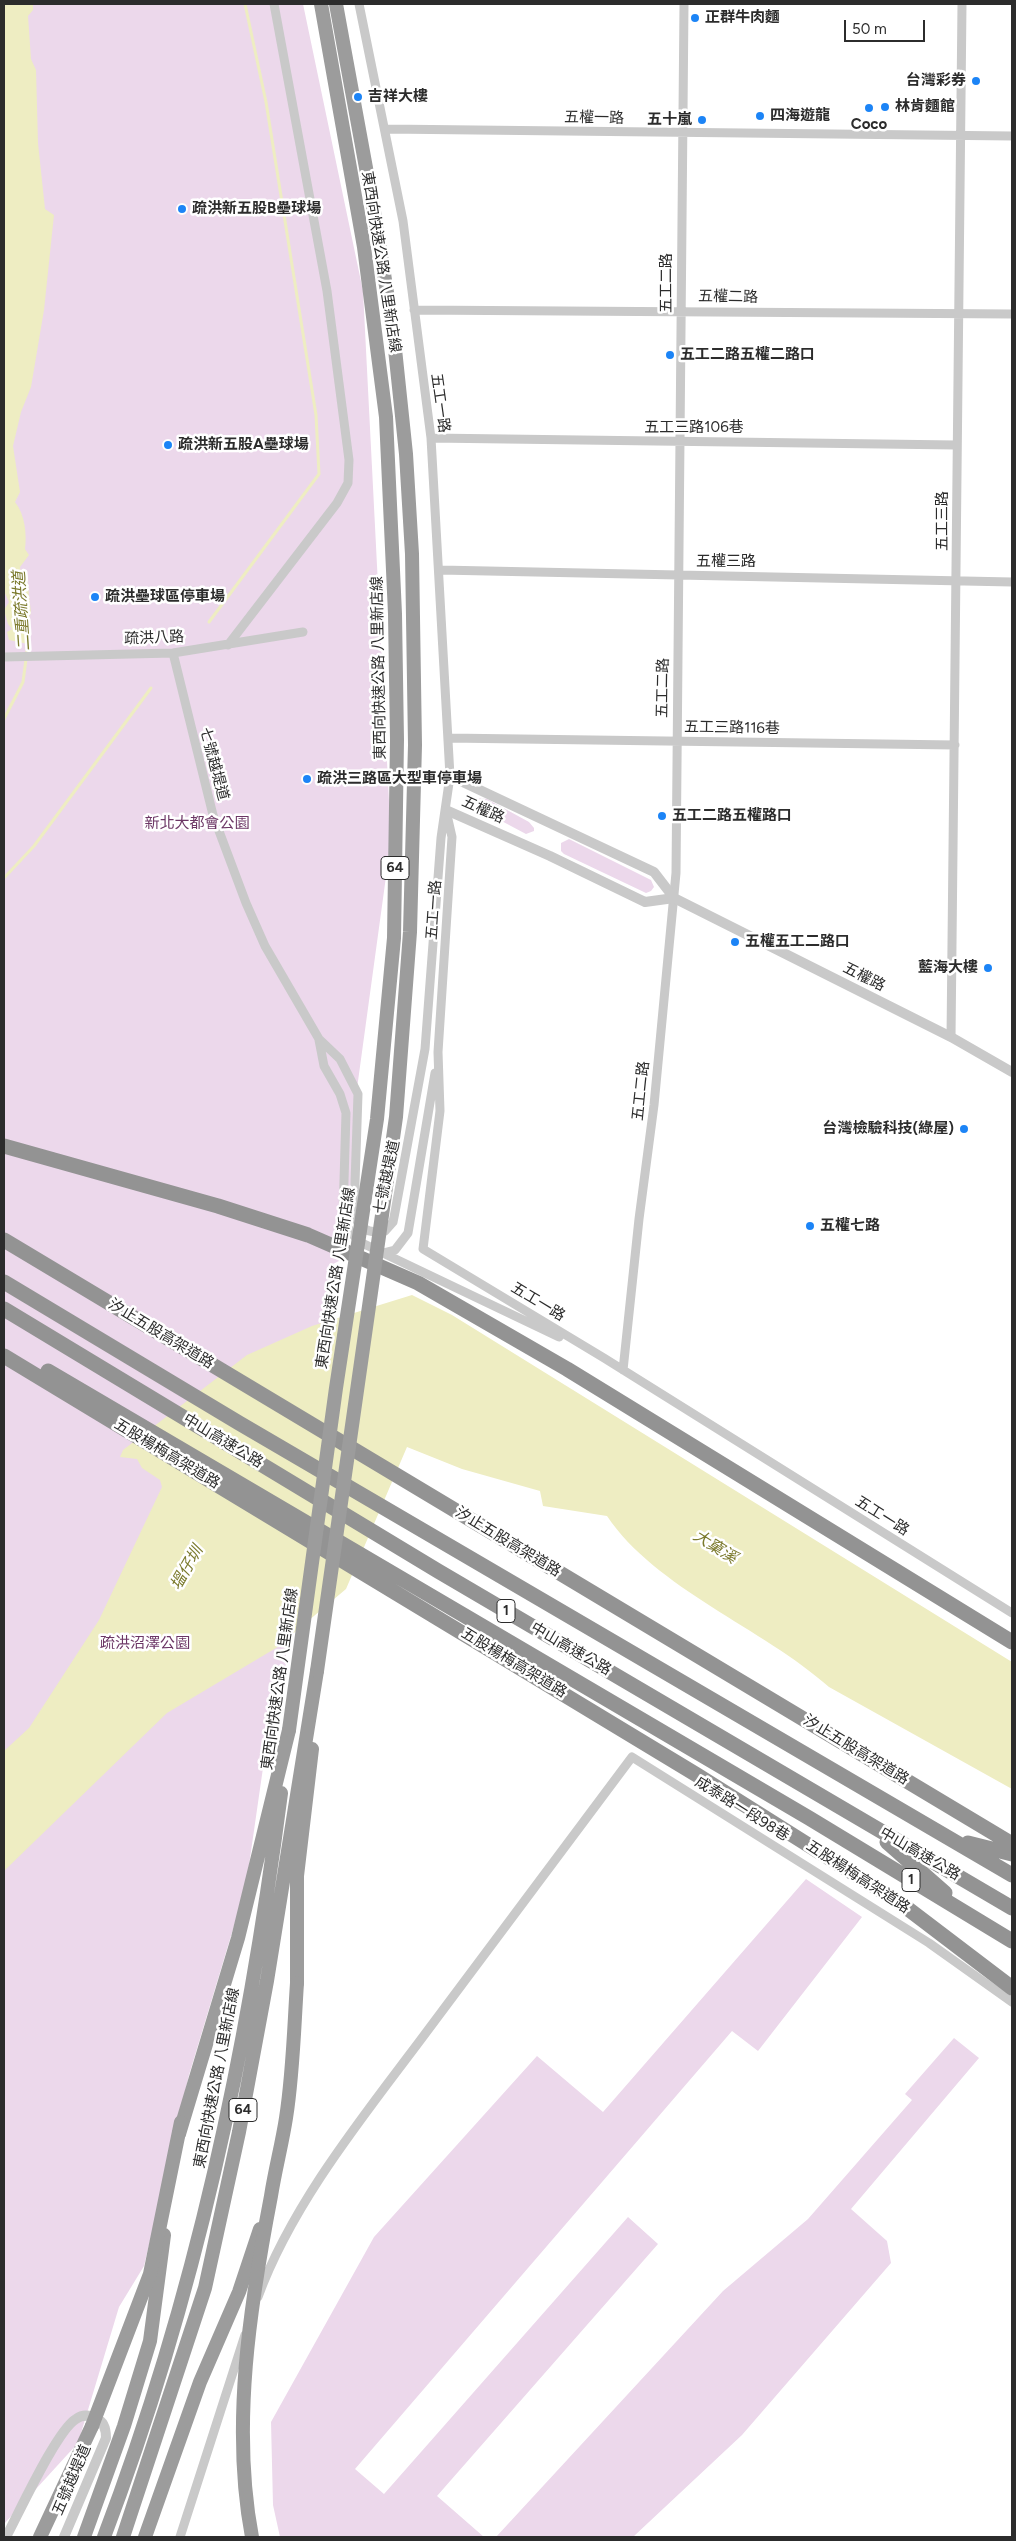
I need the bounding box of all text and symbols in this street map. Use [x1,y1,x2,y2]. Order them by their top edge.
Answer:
place label: 正群牛肉麵 [705,9,780,27]
scale bar [846,10,927,42]
marker: 正群牛肉麵 [689,12,701,24]
text: 50 m [852,20,887,38]
place label: 台灣彩券 [906,72,966,90]
marker: 台灣彩券 [970,75,982,87]
place label: 吉祥大樓 [368,88,428,106]
marker: 吉祥大樓 [352,91,364,103]
place label: 林肯麵館 [895,98,955,116]
marker: 林肯麵館 [879,101,891,113]
marker: Coco [863,102,875,114]
place label: 四海遊龍 [770,107,830,125]
street label: 五權一路 [564,108,624,128]
marker: 四海遊龍 [754,110,766,122]
place label: 五十嵐 [647,111,692,129]
marker: 五十嵐 [696,114,708,126]
place label: Coco [851,116,887,134]
street label: 東西向快速公路 八里新店線 [358,170,404,354]
place label: 疏洪新五股B壘球場 [192,200,321,218]
marker: 疏洪新五股B壘球場 [176,203,188,215]
street label: 五工二路 [658,253,676,313]
street label: 五權二路 [698,287,758,307]
place label: 五工二路五權二路口 [680,346,815,364]
marker: 五工二路五權二路口 [664,349,676,361]
street label: 五工一路 [427,372,453,434]
street label: 五工三路106巷 [644,419,744,437]
place label: 疏洪新五股A壘球場 [178,436,309,454]
marker: 疏洪新五股A壘球場 [162,439,174,451]
street label: 五工三路 [934,491,952,551]
street label: 五權三路 [696,553,756,571]
water label: 二重疏洪道 [10,570,34,652]
street label: 東西向快速公路 八里新店線 [368,576,390,760]
place label: 疏洪壘球區停車場 [105,588,225,606]
marker: 疏洪壘球區停車場 [89,591,101,603]
street label: 疏洪八路 [124,628,184,648]
street label: 五工二路 [653,658,673,718]
street label: 五工三路116巷 [684,718,780,738]
street label: 七號越堤道 [196,725,232,803]
place label: 疏洪三路區大型車停車場 [317,770,482,788]
marker: 疏洪三路區大型車停車場 [301,773,313,785]
street label: 五權路 [459,793,507,827]
place label: 五工二路五權路口 [672,807,792,825]
marker: 五工二路五權路口 [656,810,668,822]
park label: 新北大都會公園 [145,815,249,833]
road number: 64 [381,856,409,880]
street label: 五工一路 [423,879,445,941]
place label: 五權五工二路口 [745,933,850,951]
marker: 五權五工二路口 [729,936,741,948]
street label: 五權路 [840,959,888,995]
place label: 藍海大樓 [918,959,978,977]
marker: 藍海大樓 [982,962,994,974]
street label: 五工二路 [629,1060,653,1122]
place label: 台灣檢驗科技(綠屋) [823,1120,954,1138]
marker: 台灣檢驗科技(綠屋) [958,1123,970,1135]
street label: 七號越堤道 [370,1138,404,1216]
street label: 東西向快速公路 八里新店線 [313,1186,359,1370]
place label: 五權七路 [820,1217,880,1235]
marker: 五權七路 [804,1220,816,1232]
street label: 五工一路 [508,1279,568,1325]
street label: 汐止五股高架道路 [105,1295,217,1373]
street label: 中山高速公路 [180,1410,266,1472]
street label: 五股楊梅高架道路 [111,1415,223,1493]
street label: 五工一路 [852,1492,912,1540]
street label: 汐止五股高架道路 [452,1503,564,1581]
water label: 大窠溪 [690,1526,740,1568]
water label: 塭仔圳 [167,1542,207,1594]
street label: 東西向快速公路 八里新店線 [258,1587,302,1771]
road number: 1 [497,1600,515,1622]
street label: 中山高速公路 [528,1619,614,1679]
street label: 五股楊梅高架道路 [458,1624,570,1702]
park label: 疏洪沼澤公園 [100,1635,190,1653]
street label: 汐止五股高架道路 [800,1711,912,1789]
street label: 成泰路一段98巷 [692,1773,792,1845]
street label: 中山高速公路 [877,1824,963,1884]
street label: 五股楊梅高架道路 [803,1837,913,1917]
road number: 1 [902,1868,920,1892]
street label: 東西向快速公路 八里新店線 [191,1986,243,2170]
road number: 64 [229,2098,257,2122]
street label: 五號越堤道 [49,2442,95,2518]

